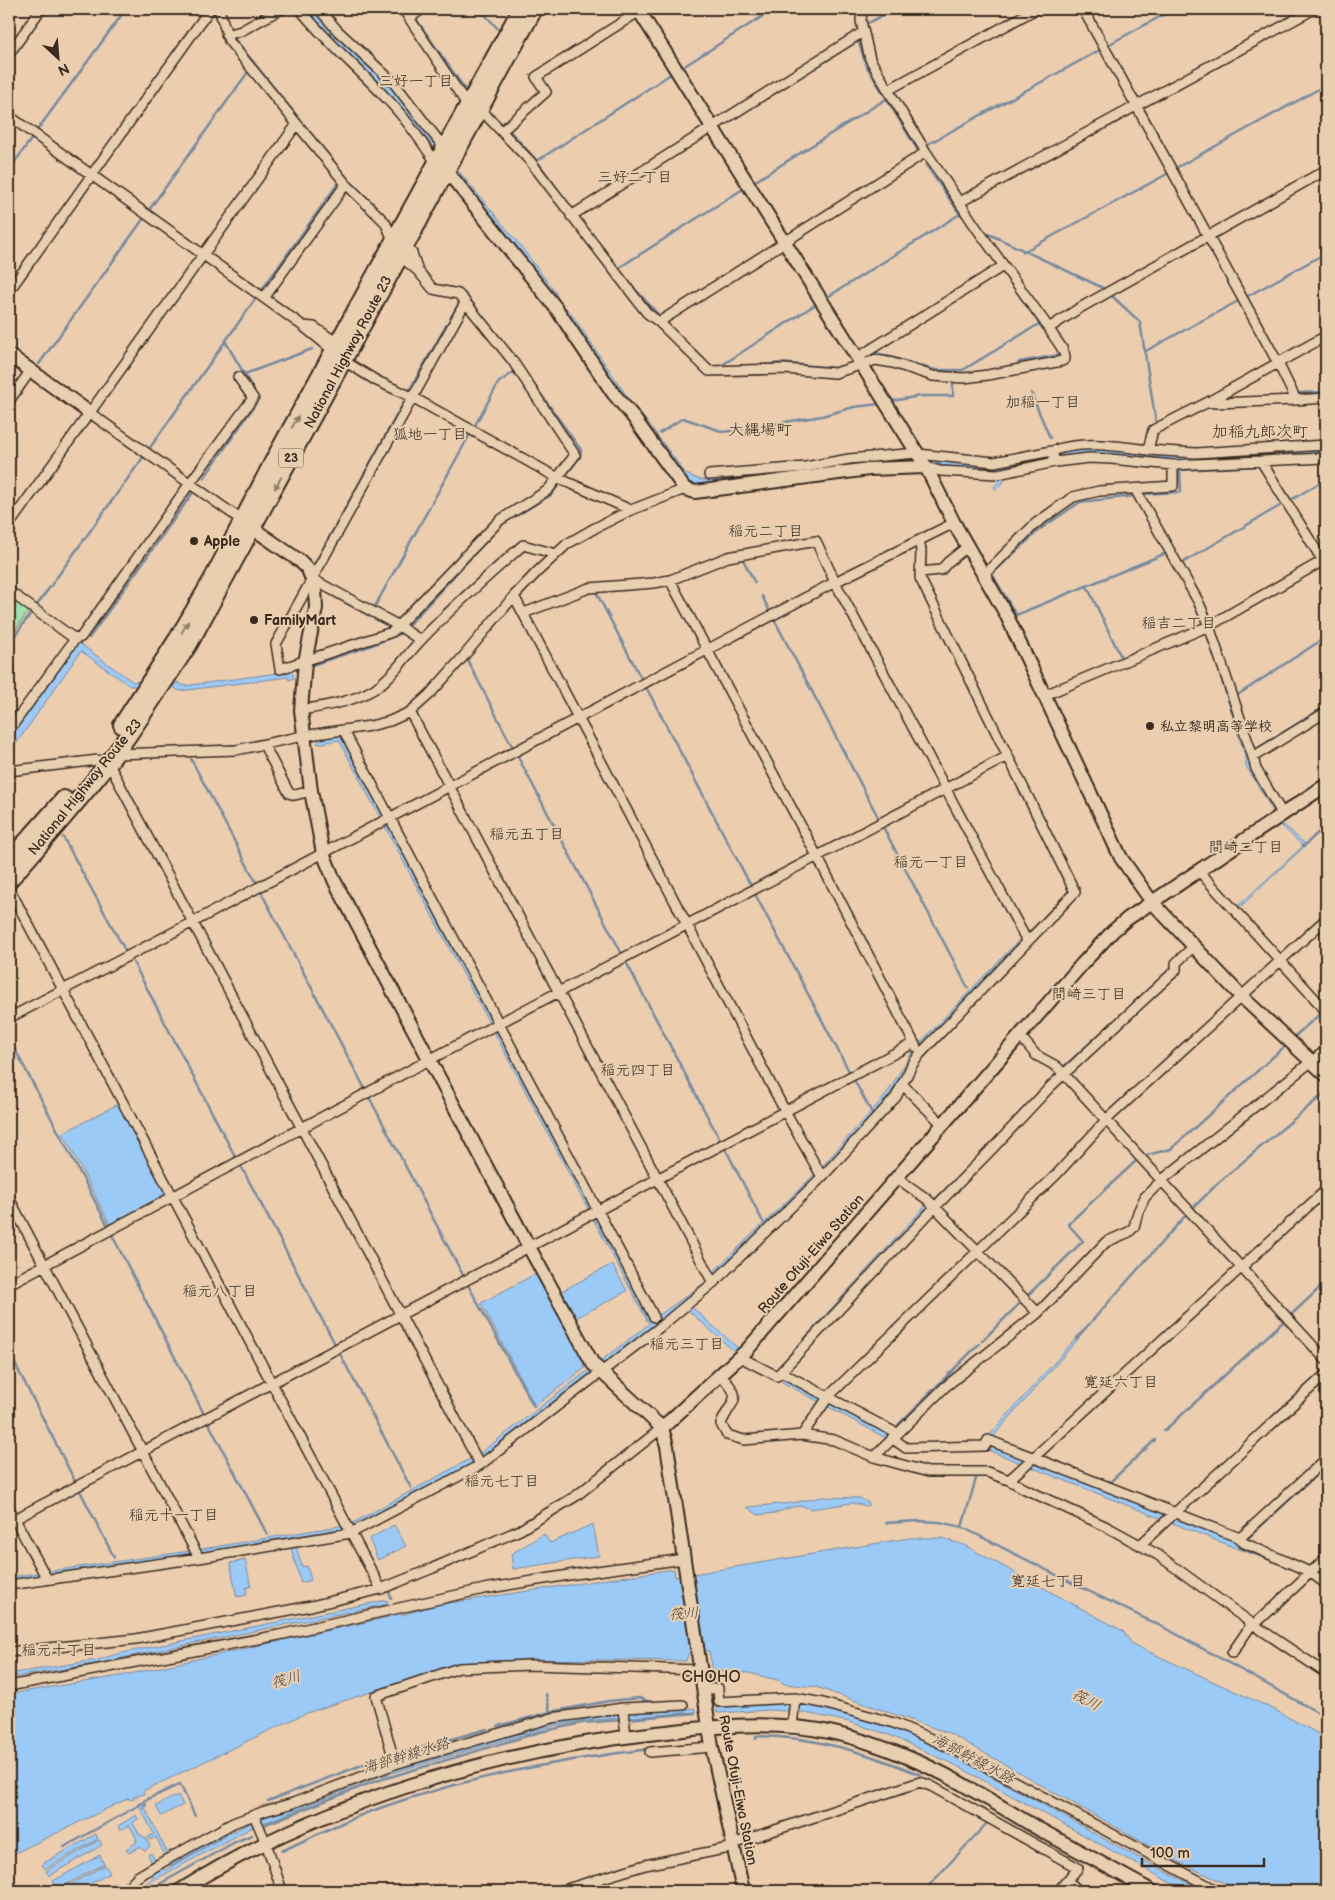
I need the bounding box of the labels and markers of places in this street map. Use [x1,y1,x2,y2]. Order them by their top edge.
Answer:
place label: Apple [203,533,240,550]
marker: Apple [188,535,200,547]
place label: FamilyMart [264,612,336,629]
marker: FamilyMart [248,614,260,626]
place label: 私立黎明高等学校 [1160,718,1272,735]
marker: 私立黎明高等学校 [1144,720,1156,732]

